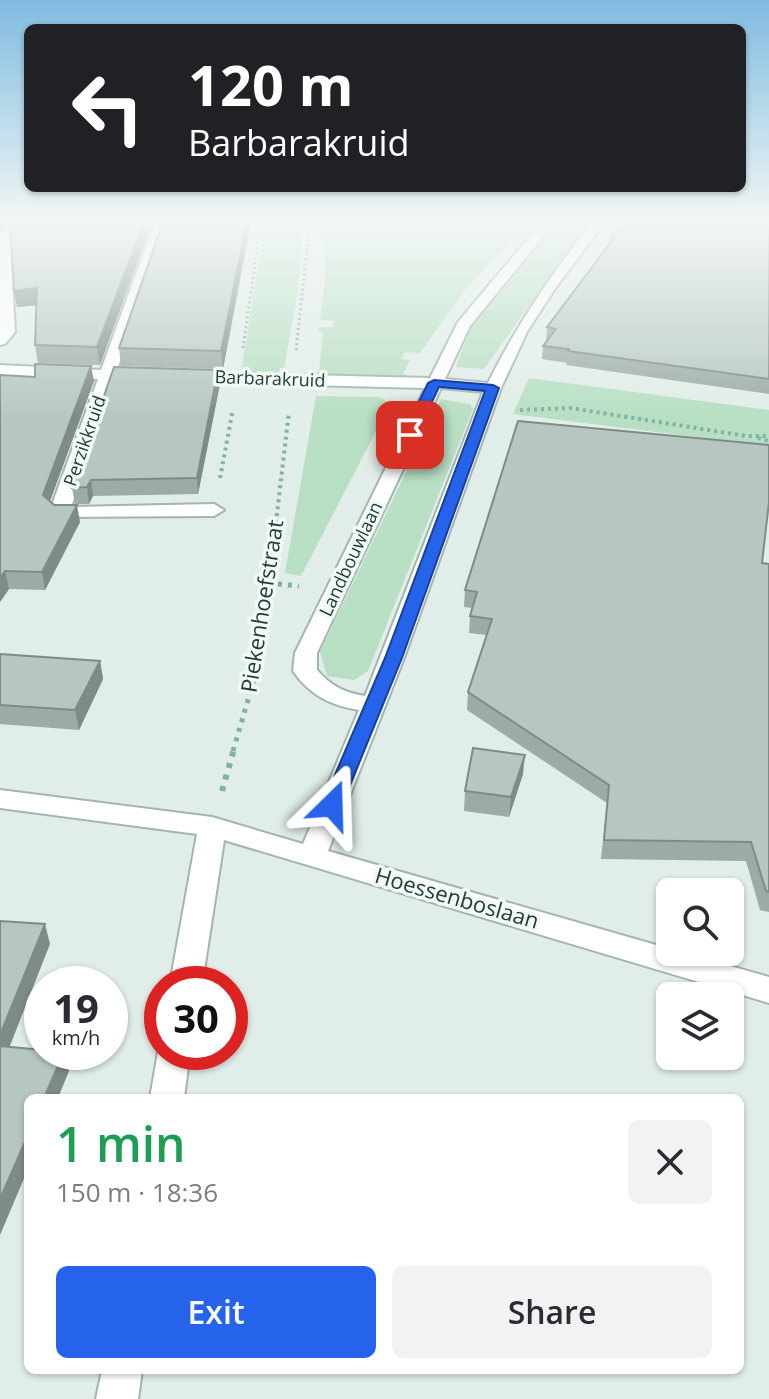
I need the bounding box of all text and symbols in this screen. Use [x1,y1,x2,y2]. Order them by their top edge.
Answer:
text: 120 m [188,46,354,122]
icon: left [56,56,160,160]
text: Barbarakruid [188,118,410,167]
street label: Barbarakruid [214,364,326,392]
street label: Perzikkruid [57,392,111,489]
pin [376,401,444,469]
icon: arrive [388,413,432,457]
street label: Landbouwlaan [313,497,387,620]
street label: Piekenhoefstraat [233,517,290,694]
position arrow [290,763,374,847]
street label: Hoessenboslaan [372,859,543,935]
map controls [656,878,744,1070]
button: search [656,878,744,966]
speed limit sign: 30 [144,966,248,1070]
text: 19 [53,980,99,1035]
button: layers [656,982,744,1070]
text: km/h [52,1024,100,1051]
text: 1 min [56,1111,186,1176]
button: close [628,1120,712,1204]
text: 150 m · 18:36 [56,1174,218,1210]
button: Exit [56,1266,376,1358]
button: Share [392,1266,712,1358]

